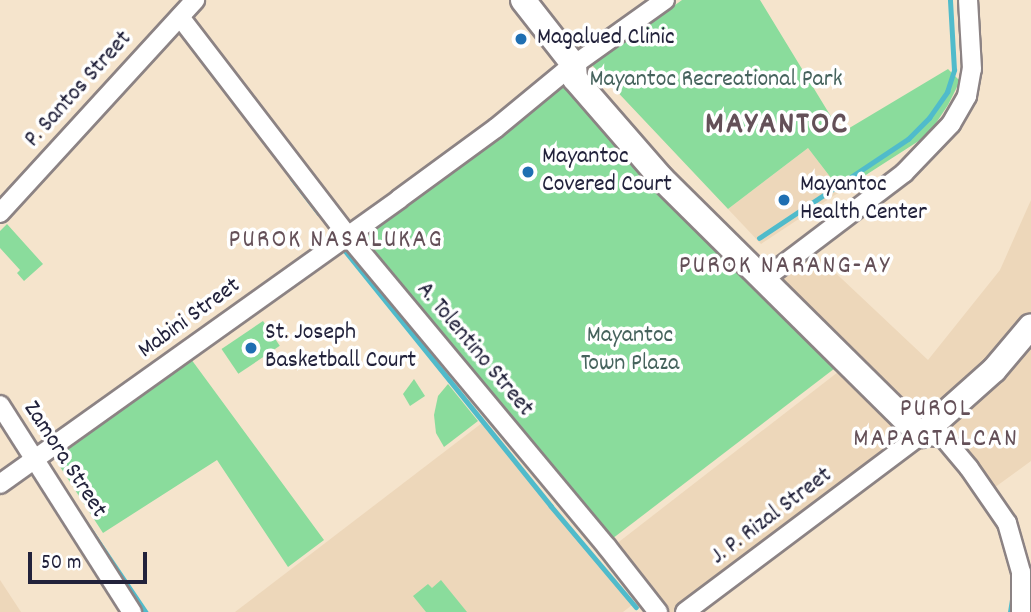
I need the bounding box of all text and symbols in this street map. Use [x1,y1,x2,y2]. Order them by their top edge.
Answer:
place label: Magalued Clinic [537,25,675,53]
street label: P. Santos Street [19,26,139,154]
marker: Magalued Clinic [511,29,531,49]
park label: Mayantoc Recreational Park [589,67,843,95]
district label: MAYANTOC [706,107,848,145]
place label: Mayantoc Covered Court [542,144,672,200]
marker: Mayantoc Covered Court [520,164,536,180]
place label: Mayantoc Health Center [800,172,927,228]
marker: Mayantoc Health Center [774,190,794,210]
district label: PUROK NASALUKAG [230,225,442,257]
district label: PUROK NARANG-AY [681,251,889,283]
street label: Mabini Street [133,272,247,366]
street label: A. Tolentino Street [409,277,539,423]
place label: St. Joseph Basketball Court [265,320,416,376]
park label: Mayantoc Town Plaza [581,323,679,379]
marker: St. Joseph Basketball Court [243,340,259,356]
district label: PUROL MAPAGTALCAN [855,394,1017,456]
street label: Zamora Street [16,396,112,524]
street label: J. P. Rizal Street [706,462,838,572]
scale bar [32,538,150,582]
text: 50 m [41,549,81,579]

